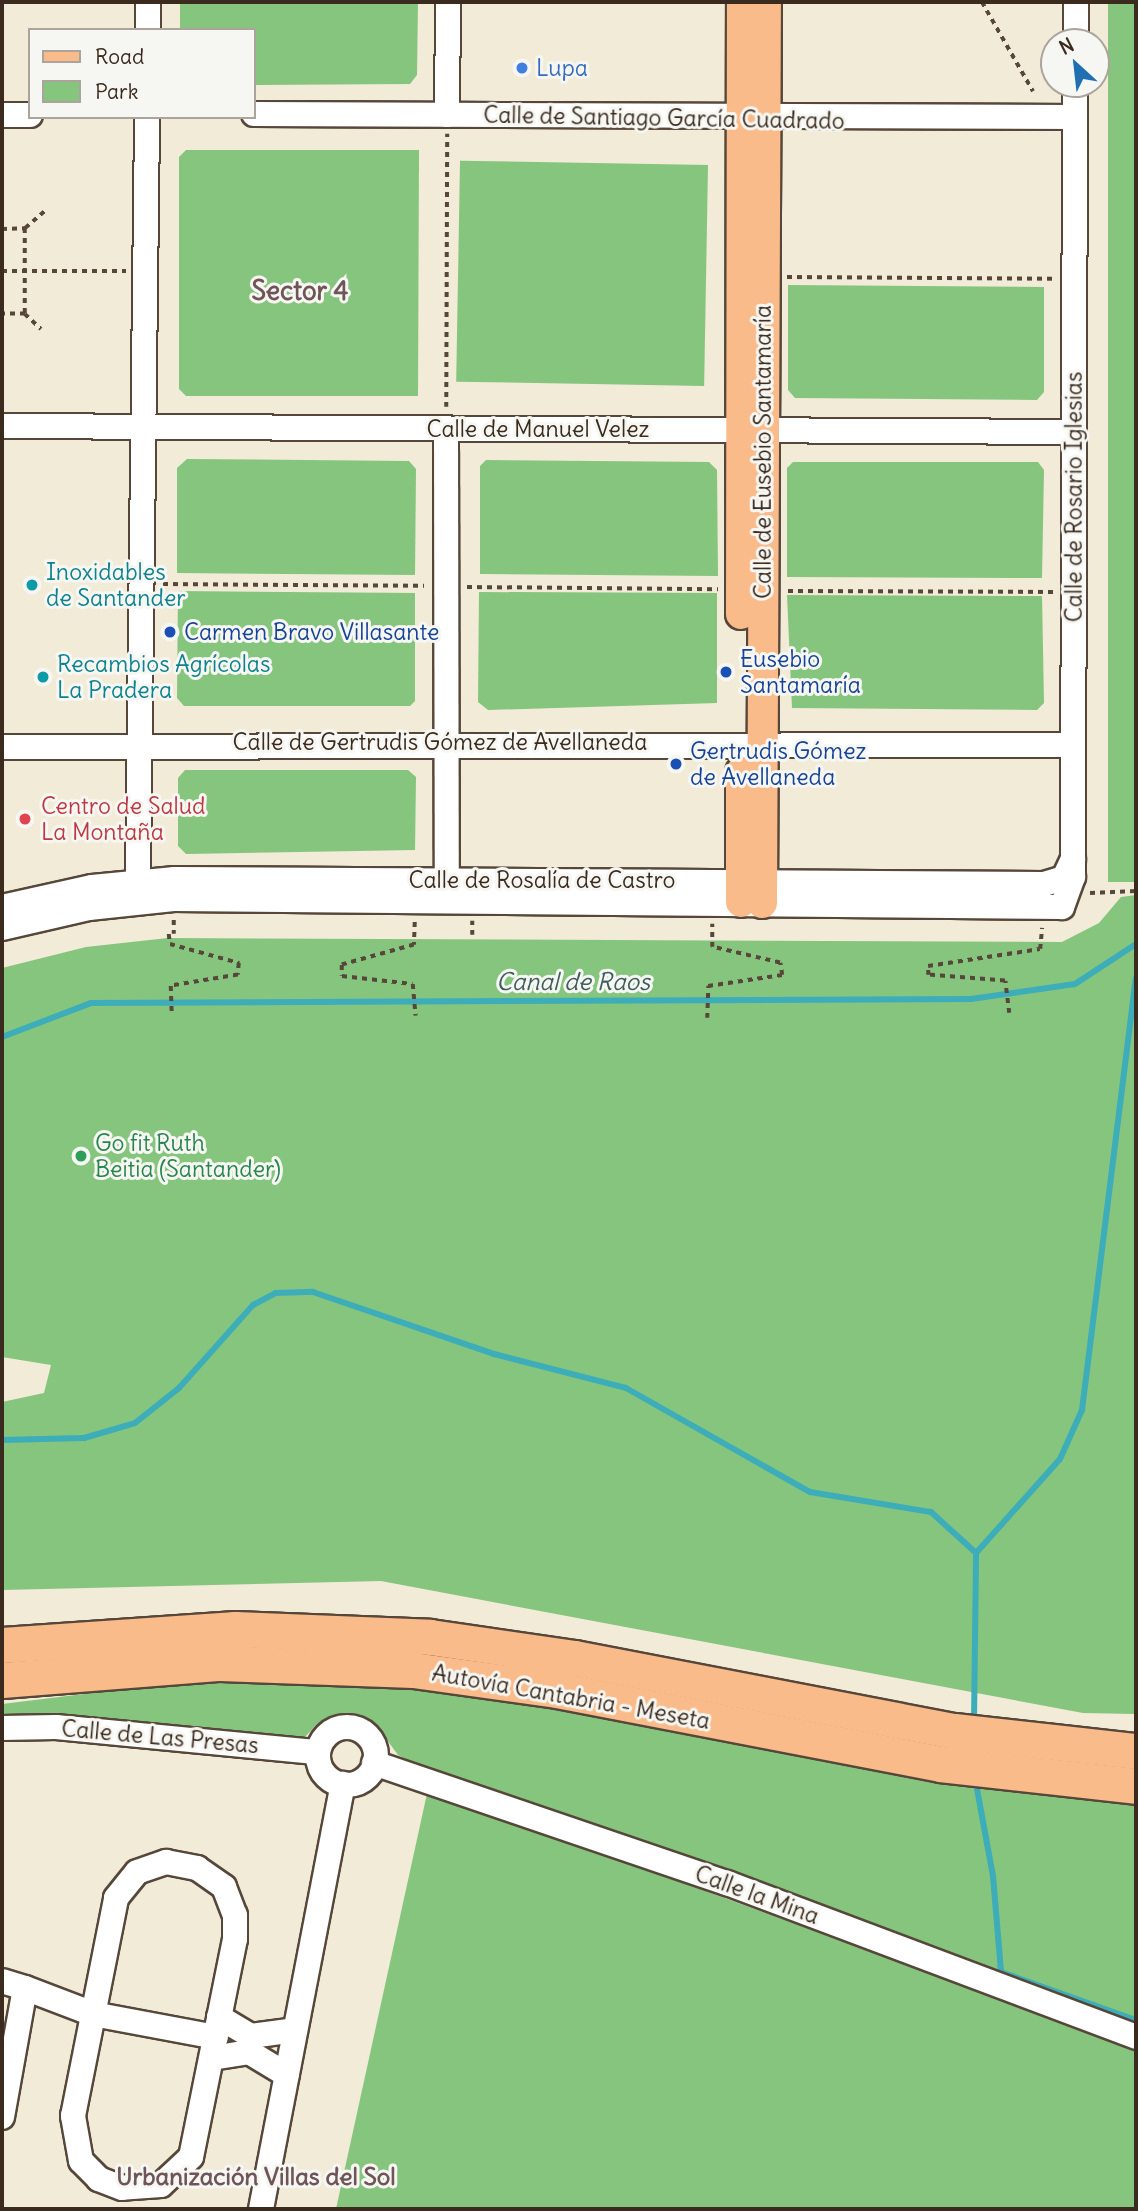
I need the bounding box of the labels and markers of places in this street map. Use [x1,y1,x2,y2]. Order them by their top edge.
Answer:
place label: Lupa [536,54,588,82]
marker: Lupa [514,60,530,76]
place label: Inoxidables de Santander [46,558,186,612]
marker: Inoxidables de Santander [24,577,40,593]
place label: Carmen Bravo Villasante [184,618,439,646]
marker: Carmen Bravo Villasante [162,624,178,640]
place label: Eusebio Santamaría [740,645,861,699]
place label: Recambios Agrícolas La Pradera [57,650,270,704]
marker: Eusebio Santamaría [718,664,734,680]
marker: Recambios Agrícolas La Pradera [35,669,51,685]
place label: Gertrudis Gómez de Avellaneda [690,737,867,791]
marker: Gertrudis Gómez de Avellaneda [668,756,684,772]
place label: Centro de Salud La Montaña [41,792,206,846]
marker: Centro de Salud La Montaña [15,809,35,829]
place label: Go fit Ruth Beitia (Santander) [95,1129,281,1183]
marker: Go fit Ruth Beitia (Santander) [73,1148,89,1164]

